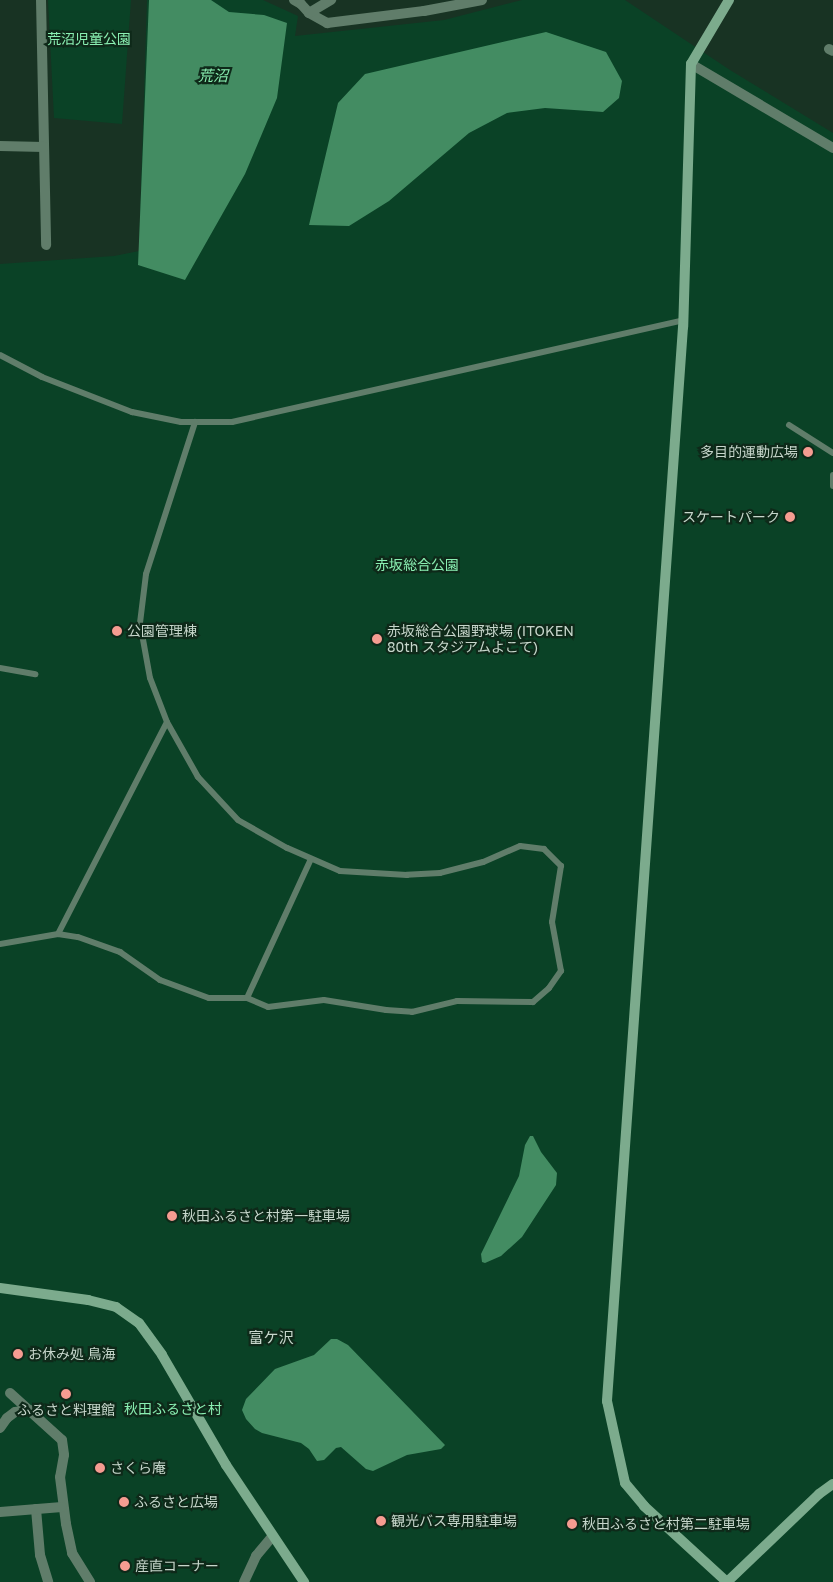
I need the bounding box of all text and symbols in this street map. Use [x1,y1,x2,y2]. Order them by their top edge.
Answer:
park label: 荒沼児童公園 [47,31,131,47]
water label: 荒沼 [198,67,228,85]
place label: 多目的運動広場 [700,444,798,460]
marker: 多目的運動広場 [802,446,814,458]
place label: スケートパーク [682,509,780,525]
marker: スケートパーク [784,511,796,523]
park label: 赤坂総合公園 [375,557,459,573]
place label: 公園管理棟 [127,623,197,639]
place label: 赤坂総合公園野球場 (ITOKEN 80th スタジアムよこて) [387,623,574,656]
marker: 公園管理棟 [111,625,123,637]
marker: 赤坂総合公園野球場 (ITOKEN 80th スタジアムよこて) [371,633,383,645]
place label: 秋田ふるさと村第一駐車場 [182,1208,350,1224]
marker: 秋田ふるさと村第一駐車場 [166,1210,178,1222]
district label: 富ケ沢 [249,1329,293,1347]
place label: お休み処 鳥海 [28,1346,115,1362]
marker: お休み処 鳥海 [12,1348,24,1360]
marker: ふるさと料理館 [60,1388,72,1400]
park label: 秋田ふるさと村 [124,1401,222,1417]
place label: ふるさと料理館 [17,1402,115,1418]
place label: さくら庵 [110,1460,166,1476]
marker: さくら庵 [94,1462,106,1474]
place label: ふるさと広場 [134,1494,218,1510]
marker: ふるさと広場 [118,1496,130,1508]
place label: 観光バス専用駐車場 [391,1513,517,1529]
marker: 観光バス専用駐車場 [375,1515,387,1527]
place label: 秋田ふるさと村第二駐車場 [582,1516,750,1532]
marker: 秋田ふるさと村第二駐車場 [566,1518,578,1530]
place label: 産直コーナー [135,1558,219,1574]
marker: 産直コーナー [119,1560,131,1572]

